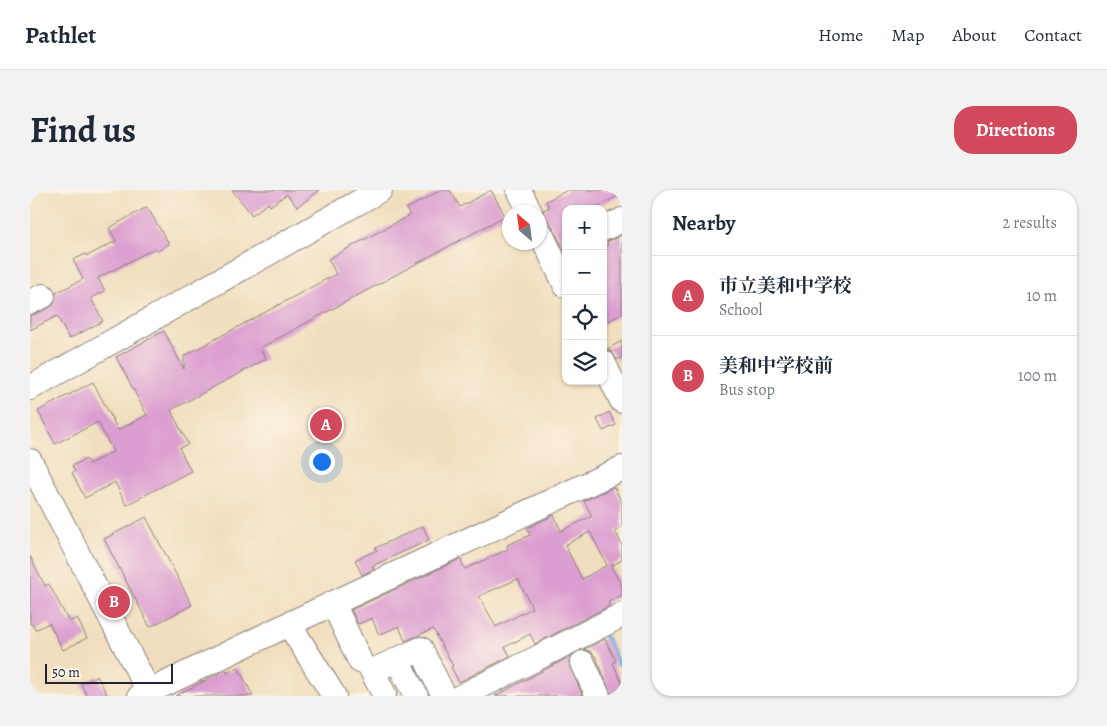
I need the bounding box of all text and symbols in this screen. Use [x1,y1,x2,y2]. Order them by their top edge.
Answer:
text: Pathlet [25,19,96,51]
text: Home [818,23,863,47]
text: Map [891,23,924,47]
text: About [952,23,996,47]
text: Contact [1024,23,1082,47]
text: Find us [30,106,136,154]
button: Directions [954,106,1077,154]
north arrow [502,205,547,250]
map controls [562,205,607,385]
button: + [562,205,607,250]
text: Nearby [672,209,735,237]
text: 2 results [1002,212,1057,234]
button: − [562,250,607,295]
text: 市立美和中学校 [719,273,852,299]
text: A [683,285,693,307]
text: 10 m [1027,285,1057,307]
button: locate [562,295,607,340]
text: School [719,299,762,321]
button: layers [562,340,607,385]
text: 美和中学校前 [719,353,833,379]
text: B [683,365,693,387]
text: 100 m [1018,365,1057,387]
text: Bus stop [719,379,775,401]
pin: A [310,406,342,444]
your location [309,449,335,475]
pin: B [98,583,130,621]
scale bar [45,661,172,684]
text: 50 m [52,663,80,682]

